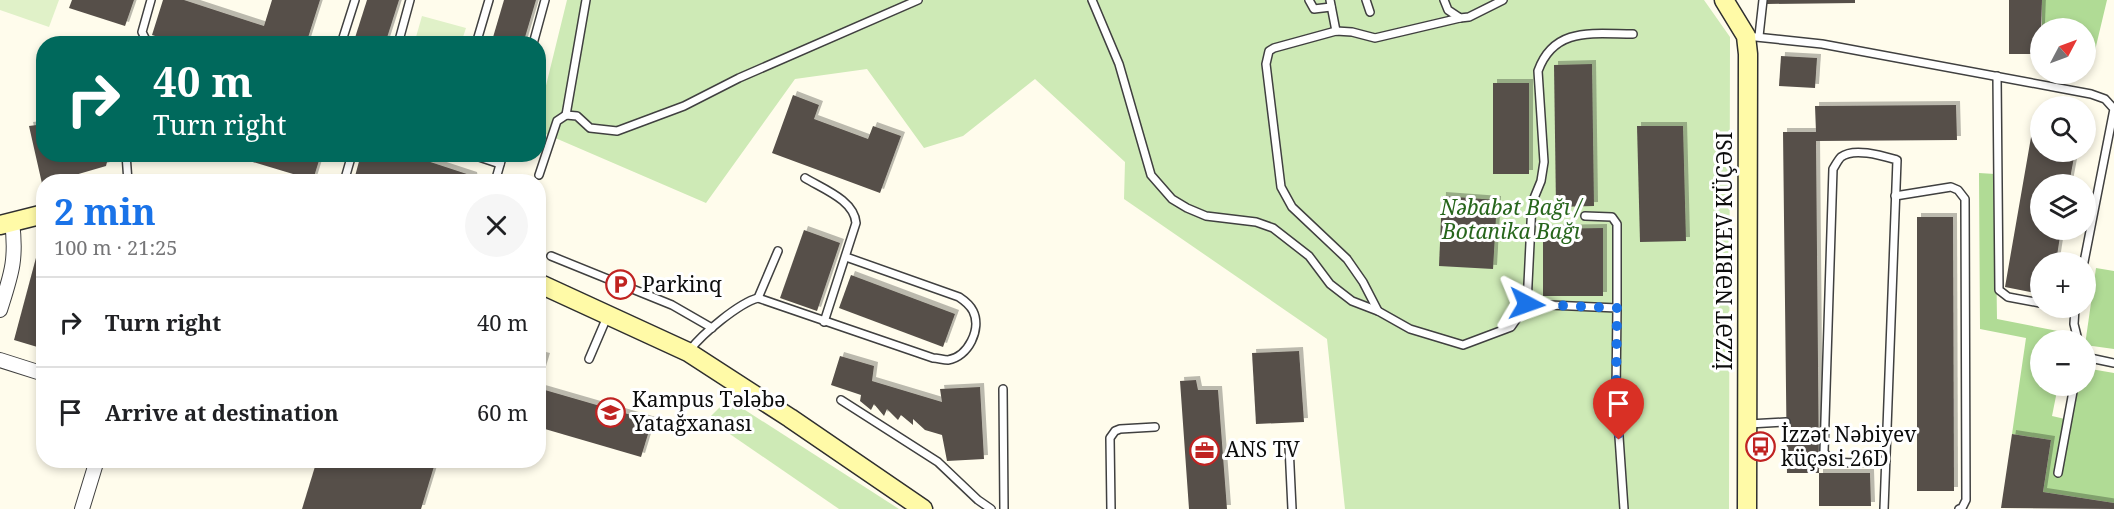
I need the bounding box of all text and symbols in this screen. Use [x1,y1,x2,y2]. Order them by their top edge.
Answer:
north arrow [2030,18,2096,84]
map controls [2030,18,2096,396]
text: 40 m [153,52,253,109]
icon: right [54,60,132,138]
button: search [2030,96,2096,162]
text: Turn right [153,106,286,143]
street label: İZZƏT NƏBIYEV KÜÇƏSI [1710,132,1738,370]
button: layers [2030,174,2096,240]
text: 2 min [54,187,156,236]
park label: Nəbabət Bağı / Botanika Bağı [1439,193,1584,245]
button: close [465,194,528,257]
text: 100 m · 21:25 [54,234,177,261]
button: + [2030,252,2096,318]
parking icon: Parkinq [605,269,637,301]
place label: Parkinq [642,270,722,298]
position arrow [1495,272,1559,336]
icon: right [54,306,87,339]
text: Turn right [105,307,221,337]
text: 40 m [477,307,528,337]
button: − [2030,330,2096,396]
pin [1593,378,1644,440]
place label: Kampus Tələbə Yatağxanası [631,385,786,437]
icon: arrive [1602,387,1635,420]
icon: arrive [54,396,87,429]
school or university icon: Kampus Tələbə Yatağxanası [595,396,627,428]
text: Arrive at destination [105,397,339,427]
text: 60 m [477,397,528,427]
place label: İzzət Nəbiyev küçəsi 26D [1781,420,1917,472]
bus stop icon: İzzət Nəbiyev küçəsi 26D [1744,431,1776,463]
office icon: ANS TV [1188,434,1220,466]
place label: ANS TV [1225,435,1301,463]

